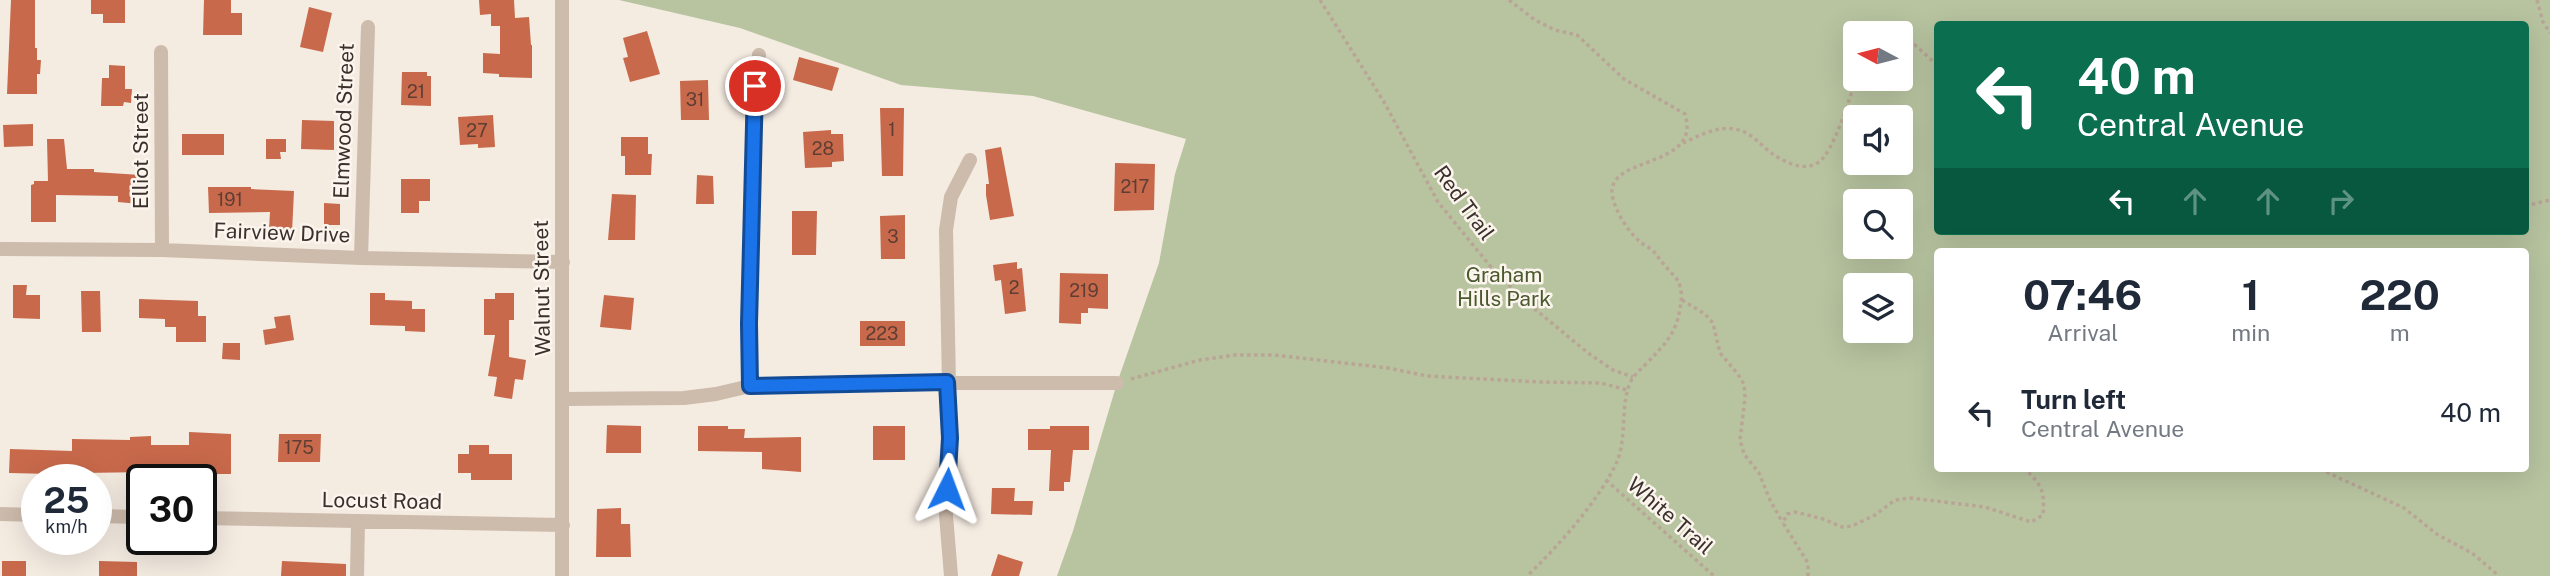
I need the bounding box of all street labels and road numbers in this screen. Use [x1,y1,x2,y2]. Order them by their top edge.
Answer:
street label: Elmwood Street [328,43,359,199]
street label: Elliot Street [128,93,153,209]
street label: Red Trail [1429,160,1500,245]
street label: Fairview Drive [213,218,351,247]
street label: Walnut Street [528,220,555,356]
street label: White Trail [1623,472,1718,559]
street label: Locust Road [322,487,442,514]

